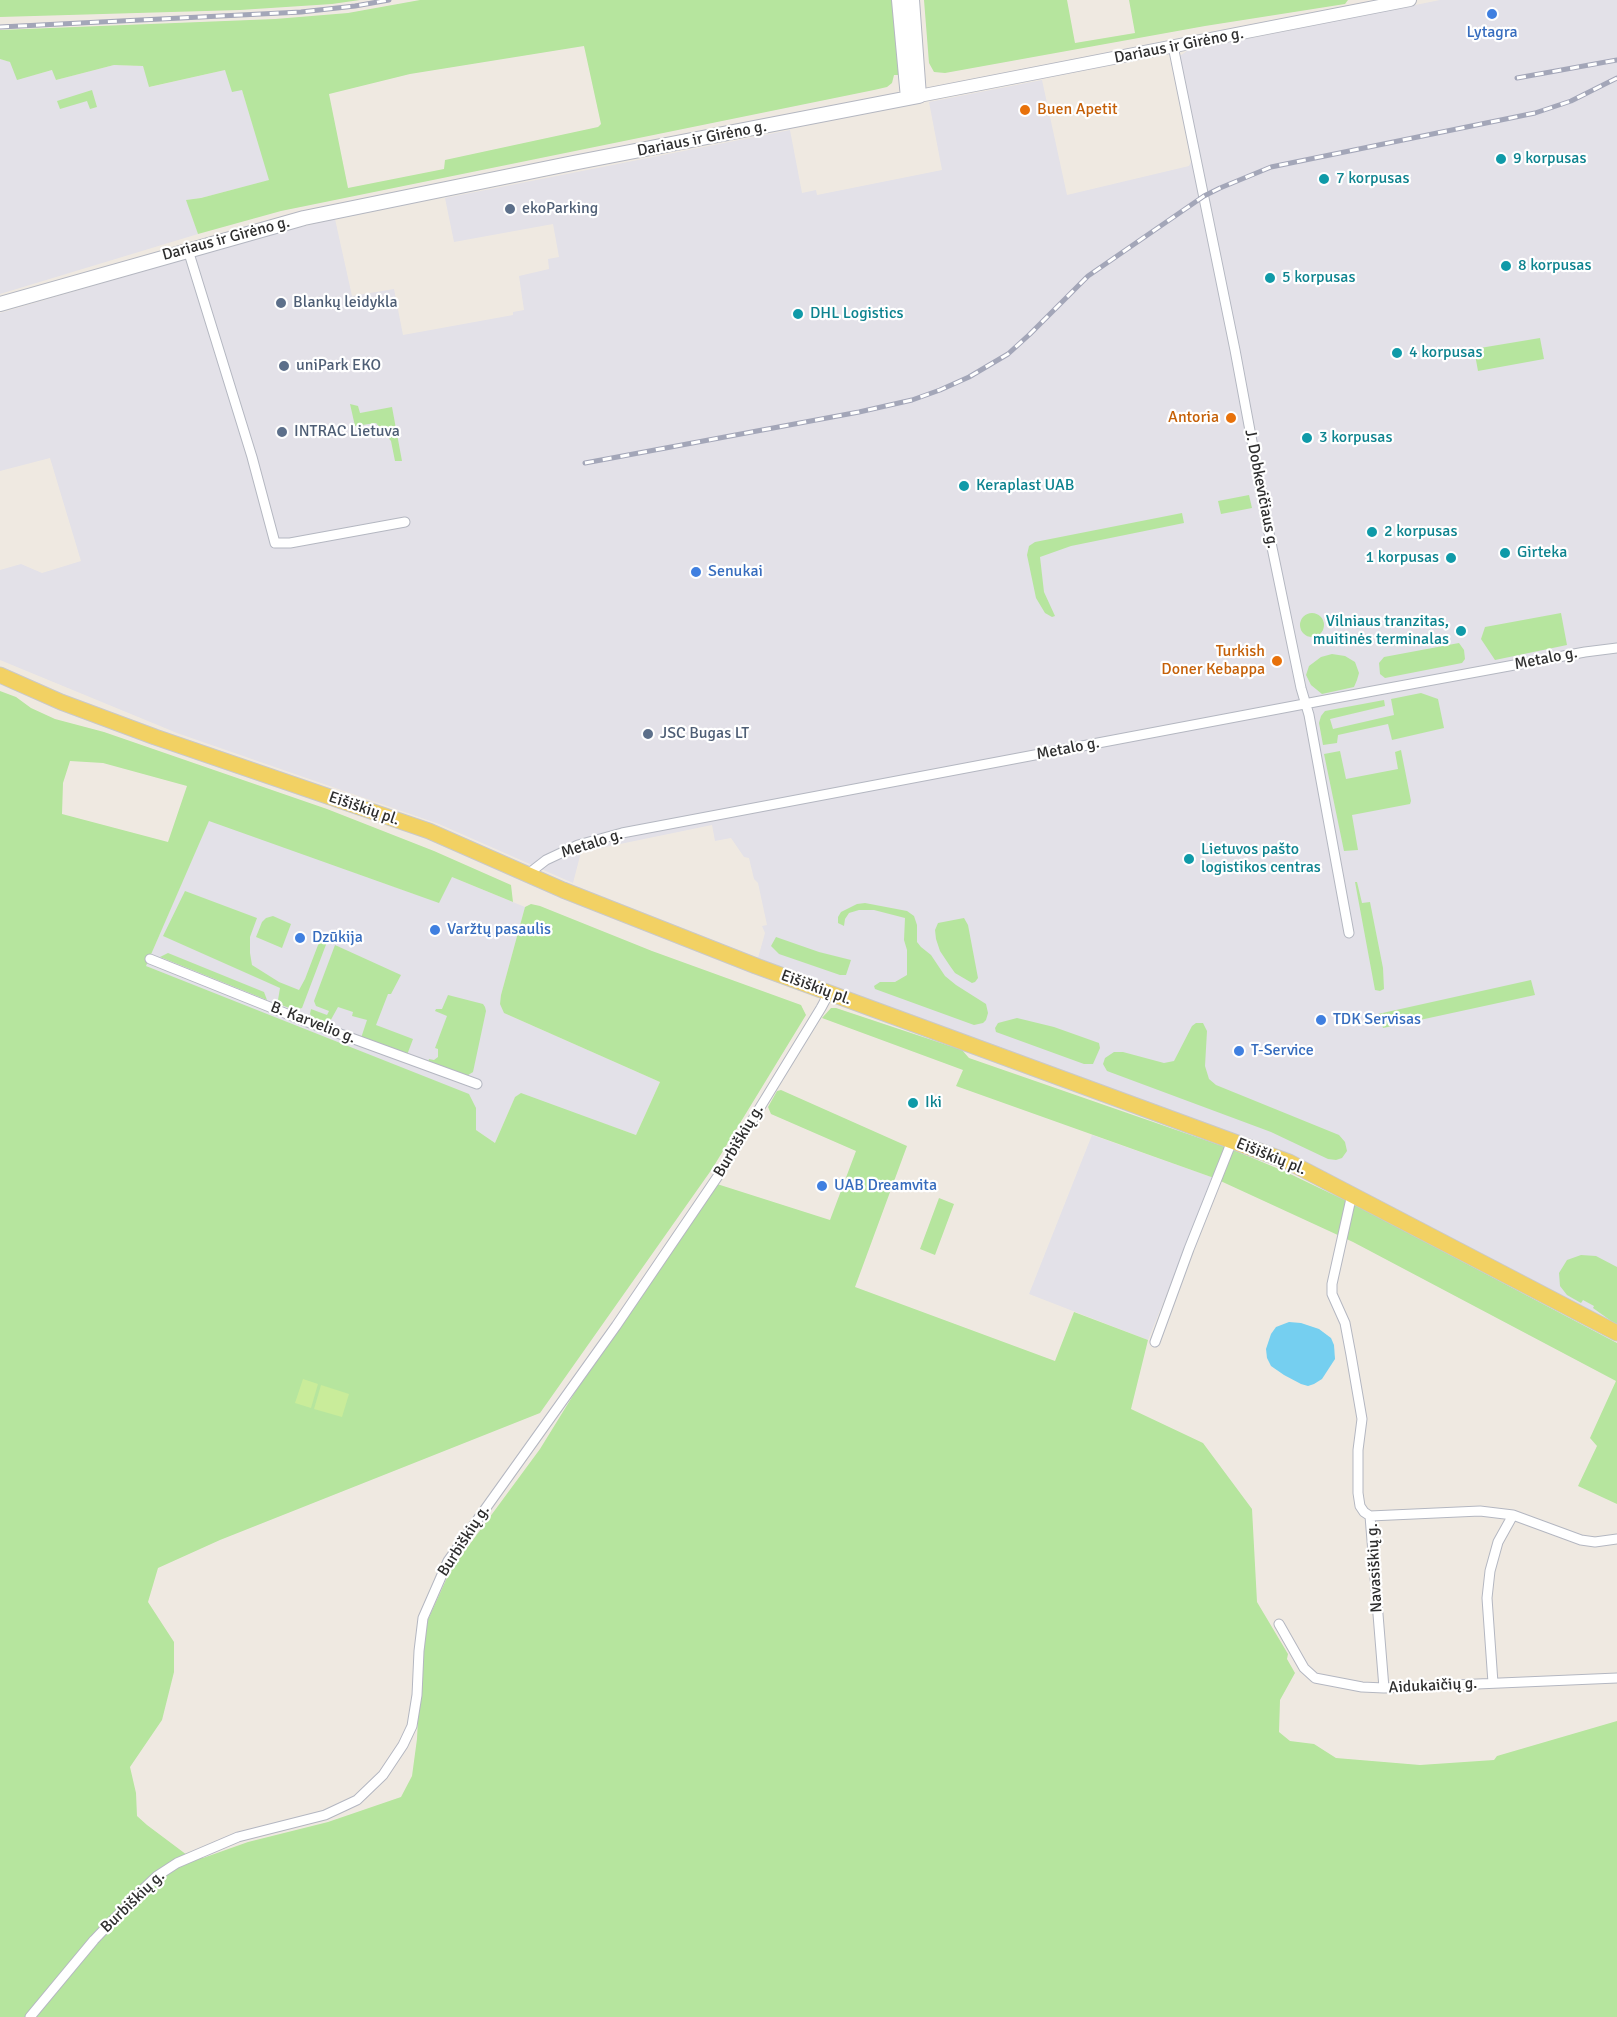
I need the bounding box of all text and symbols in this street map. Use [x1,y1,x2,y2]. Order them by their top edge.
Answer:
marker: Lytagra [1485,7,1499,21]
place label: Lytagra [1466,23,1518,43]
street label: Dariaus ir Girėno g. [1113,24,1245,68]
place label: Buen Apetit [1037,100,1118,120]
marker: Buen Apetit [1018,103,1032,117]
street label: Dariaus ir Girėno g. [636,117,768,161]
place label: 9 korpusas [1513,149,1586,169]
marker: 9 korpusas [1494,152,1508,166]
place label: 7 korpusas [1336,169,1409,189]
marker: 7 korpusas [1317,172,1331,186]
place label: ekoParking [522,199,598,219]
marker: ekoParking [503,202,517,216]
street label: Dariaus ir Girėno g. [160,213,292,265]
place label: 8 korpusas [1518,256,1591,276]
marker: 8 korpusas [1499,259,1513,273]
place label: 5 korpusas [1282,268,1355,288]
marker: 5 korpusas [1263,271,1277,285]
place label: Blankų leidykla [293,293,398,313]
marker: Blankų leidykla [274,296,288,310]
place label: DHL Logistics [810,304,903,324]
marker: DHL Logistics [791,307,805,321]
place label: 4 korpusas [1409,343,1482,363]
marker: 4 korpusas [1390,346,1404,360]
place label: uniPark EKO [296,356,381,376]
marker: uniPark EKO [277,359,291,373]
place label: Antoria [1168,408,1219,428]
marker: Antoria [1224,411,1238,425]
place label: INTRAC Lietuva [294,422,400,442]
marker: INTRAC Lietuva [275,425,289,439]
street label: J. Dobkevičiaus g. [1240,428,1282,550]
place label: 3 korpusas [1319,428,1392,448]
marker: 3 korpusas [1300,431,1314,445]
place label: Keraplast UAB [976,476,1074,496]
marker: Keraplast UAB [957,479,971,493]
place label: 2 korpusas [1384,522,1457,542]
marker: 2 korpusas [1365,525,1379,539]
place label: Girteka [1517,543,1567,563]
marker: Girteka [1498,546,1512,560]
place label: 1 korpusas [1366,548,1439,568]
marker: 1 korpusas [1444,551,1458,565]
place label: Senukai [708,562,763,582]
marker: Senukai [689,565,703,579]
place label: Vilniaus tranzitas, muitinės terminalas [1313,612,1449,650]
marker: Vilniaus tranzitas, muitinės terminalas [1454,624,1468,638]
place label: Turkish Doner Kebappa [1161,642,1265,680]
street label: Metalo g. [1513,644,1579,674]
marker: Turkish Doner Kebappa [1270,654,1284,668]
place label: JSC Bugas LT [660,724,749,744]
marker: JSC Bugas LT [641,727,655,741]
street label: Metalo g. [1035,734,1101,764]
street label: Eišiškių pl. [326,788,402,830]
street label: Metalo g. [559,825,625,863]
place label: Lietuvos pašto logistikos centras [1201,840,1321,878]
marker: Lietuvos pašto logistikos centras [1182,852,1196,866]
place label: Varžtų pasaulis [447,920,551,940]
marker: Varžtų pasaulis [428,923,442,937]
place label: Dzūkija [312,928,363,948]
marker: Dzūkija [293,931,307,945]
street label: Eišiškių pl. [778,966,854,1010]
street label: B. Karvelio g. [268,998,358,1048]
place label: TDK Servisas [1333,1010,1421,1030]
marker: TDK Servisas [1314,1013,1328,1027]
place label: T-Service [1251,1041,1314,1061]
marker: T-Service [1232,1044,1246,1058]
place label: Iki [925,1093,942,1113]
marker: Iki [906,1096,920,1110]
street label: Burbiškių g. [710,1101,768,1181]
street label: Eišiškių pl. [1233,1134,1309,1180]
place label: UAB Dreamvita [834,1176,937,1196]
marker: UAB Dreamvita [815,1179,829,1193]
street label: Burbiškių g. [434,1502,494,1580]
street label: Navasiškių g. [1363,1523,1387,1613]
street label: Aidukaičių g. [1388,1674,1478,1698]
street label: Burbiškių g. [97,1867,169,1937]

